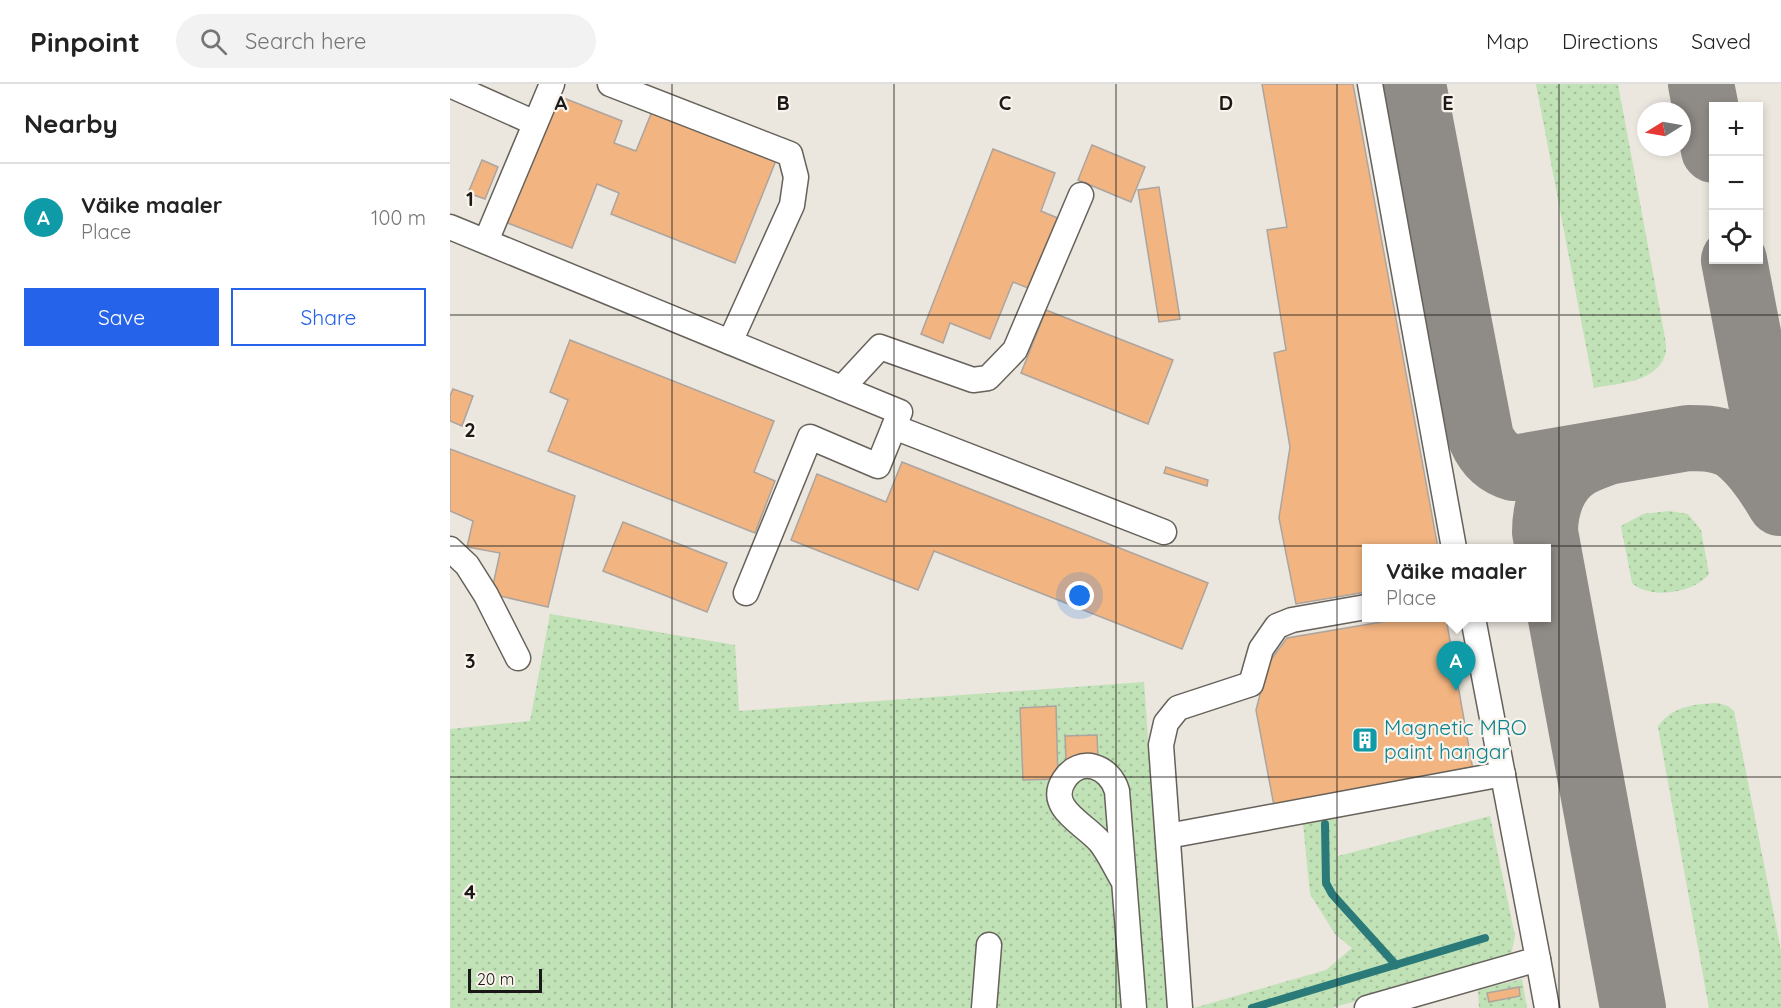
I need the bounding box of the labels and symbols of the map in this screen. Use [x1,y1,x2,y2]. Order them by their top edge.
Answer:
text: A [555,90,568,115]
text: B [776,90,790,115]
text: C [999,90,1012,115]
text: D [1219,90,1233,115]
text: E [1442,90,1454,115]
north arrow [1637,102,1691,156]
text: 1 [466,186,474,211]
text: 2 [464,417,476,442]
your location [1065,581,1094,610]
pin: A [1436,642,1476,691]
text: 3 [465,648,475,673]
place label: Magnetic MRO paint hangar [1384,714,1527,764]
building icon: Magnetic MRO paint hangar [1350,725,1380,755]
text: 4 [464,879,476,904]
scale bar [468,966,542,994]

